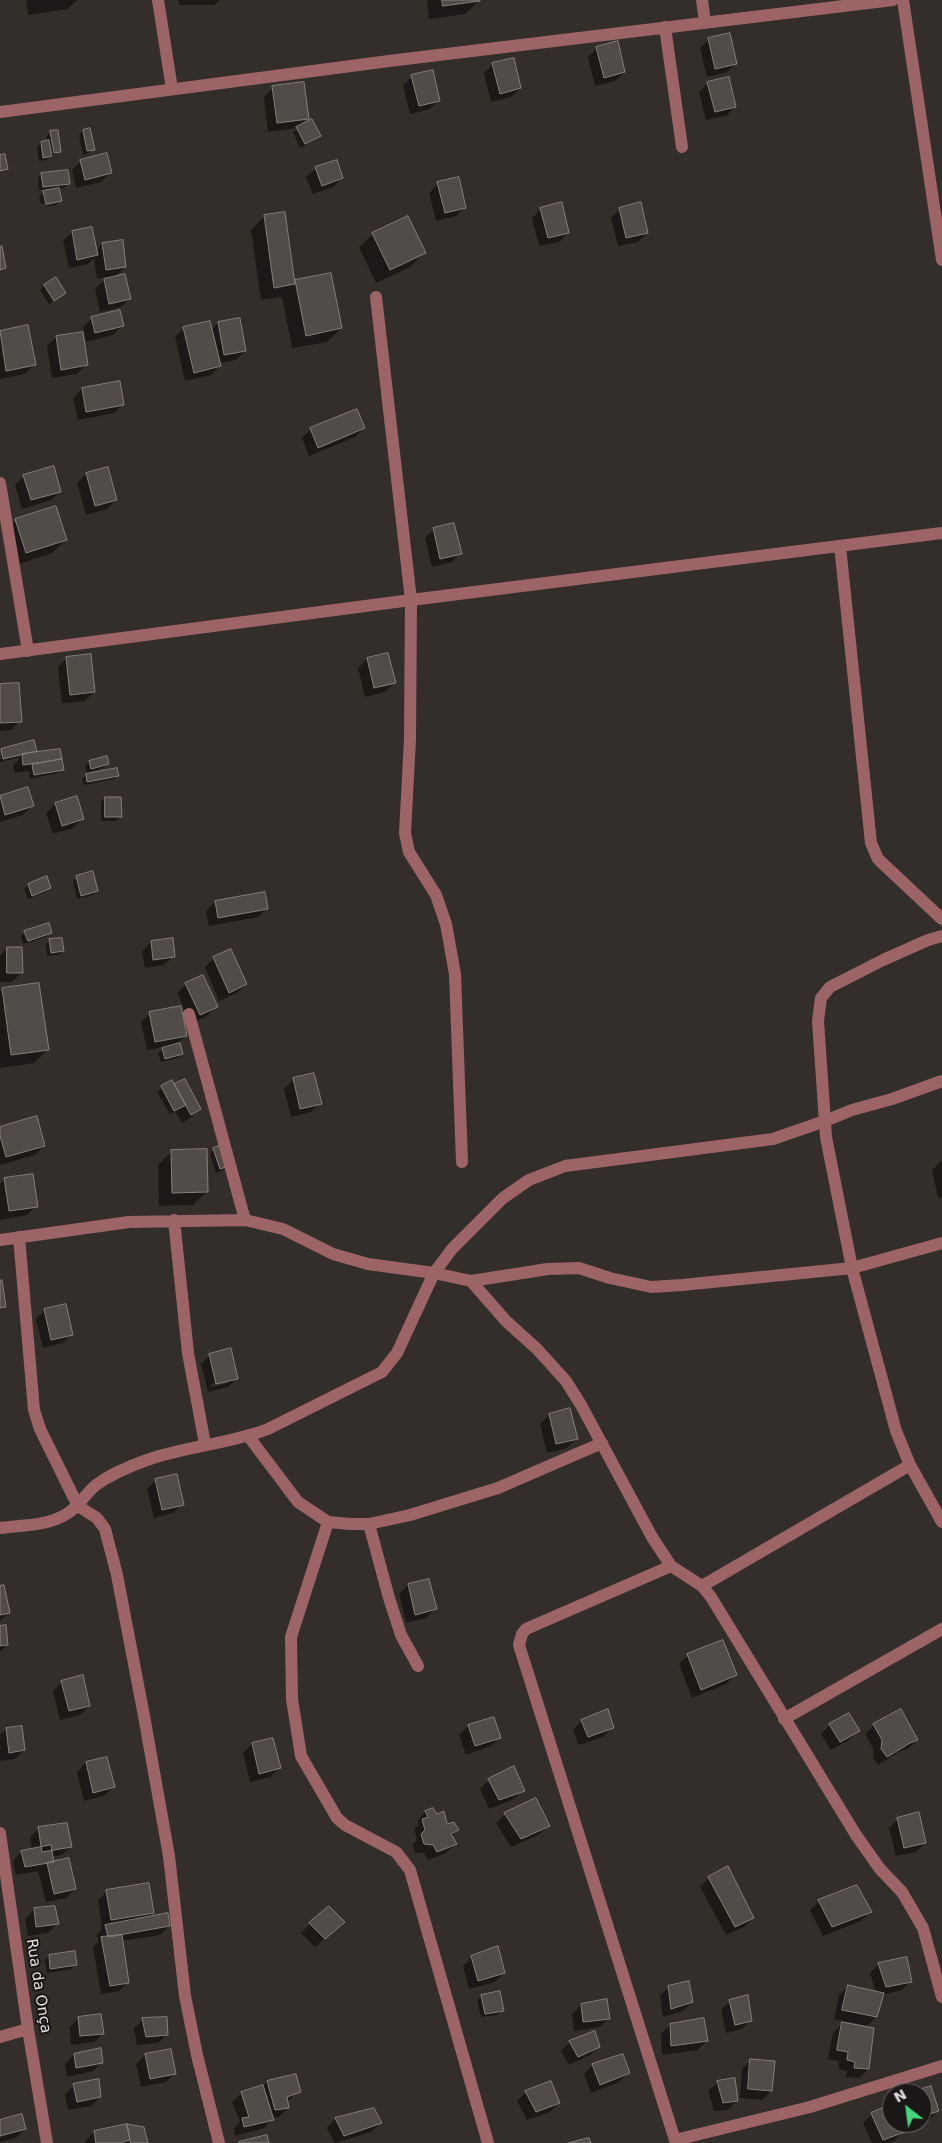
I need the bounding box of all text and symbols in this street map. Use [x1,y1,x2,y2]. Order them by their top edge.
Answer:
street label: Rua da Onça [22,1937,54,2035]
north arrow [882,2083,932,2133]
text: N [891,2086,909,2106]

